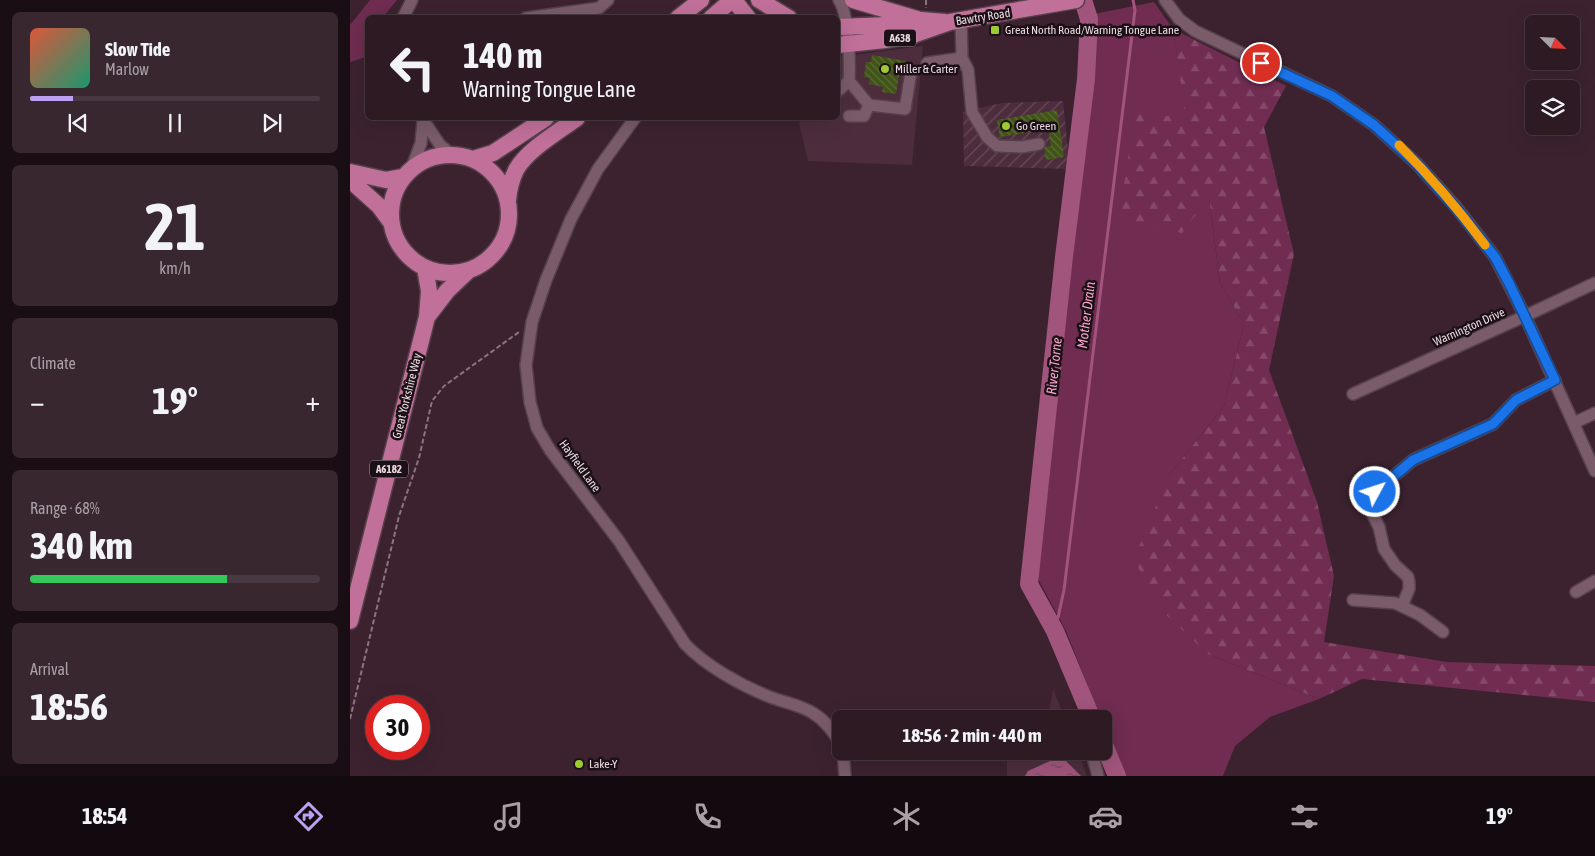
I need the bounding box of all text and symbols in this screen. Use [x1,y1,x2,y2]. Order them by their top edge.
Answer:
street label: Bawtry Road [955,6,1011,28]
north arrow [1525,15,1580,70]
map controls [1525,15,1580,135]
place label: Great North Road/Warning Tongue Lane [1005,23,1179,37]
marker: Great North Road/Warning Tongue Lane [989,24,1001,36]
road number: A638 [884,29,916,46]
icon: left [380,35,445,100]
text: 140 m [463,35,542,75]
text: Slow Tide [105,38,170,60]
pin [1240,42,1282,84]
icon: arrive [1247,49,1275,77]
text: Marlow [105,60,149,78]
place label: Miller & Carter [895,62,958,76]
marker: Miller & Carter [879,63,891,75]
text: Warning Tongue Lane [463,76,636,102]
button: layers [1525,80,1580,135]
icon: previous [64,109,92,137]
icon: pause [161,109,189,137]
icon: next [258,109,286,137]
place label: Go Green [1016,119,1056,133]
marker: Go Green [1000,120,1012,132]
text: 21 [144,189,206,264]
text: km/h [159,259,191,277]
water label: Mother Drain [1074,280,1098,349]
street label: Warnington Drive [1431,305,1507,349]
water label: River Torne [1043,337,1065,395]
street label: Great Yorkshire Way [390,352,424,440]
text: Climate [30,354,76,372]
text: 19° [152,379,198,422]
text: − [30,385,45,417]
text: + [305,385,320,417]
street label: Hayfield Lane [556,437,604,495]
road number: A6182 [370,460,408,478]
position arrow [1348,465,1400,517]
text: Range · 68% [30,499,100,517]
text: 340 km [30,524,133,567]
text: Arrival [30,660,69,678]
text: 18:56 [30,685,108,728]
speed limit sign: 30 [365,695,430,760]
text: 18:56 · 2 min · 440 m [902,724,1042,746]
place label: Lake-Y [589,757,618,771]
marker: Lake-Y [573,758,585,770]
icon: directions [291,799,326,834]
icon: music [491,799,526,834]
icon: phone [690,799,725,834]
icon: climate [889,799,924,834]
icon: car [1088,799,1123,834]
icon: filters [1287,799,1322,834]
text: 18:54 [82,803,127,829]
text: 19° [1486,803,1513,829]

